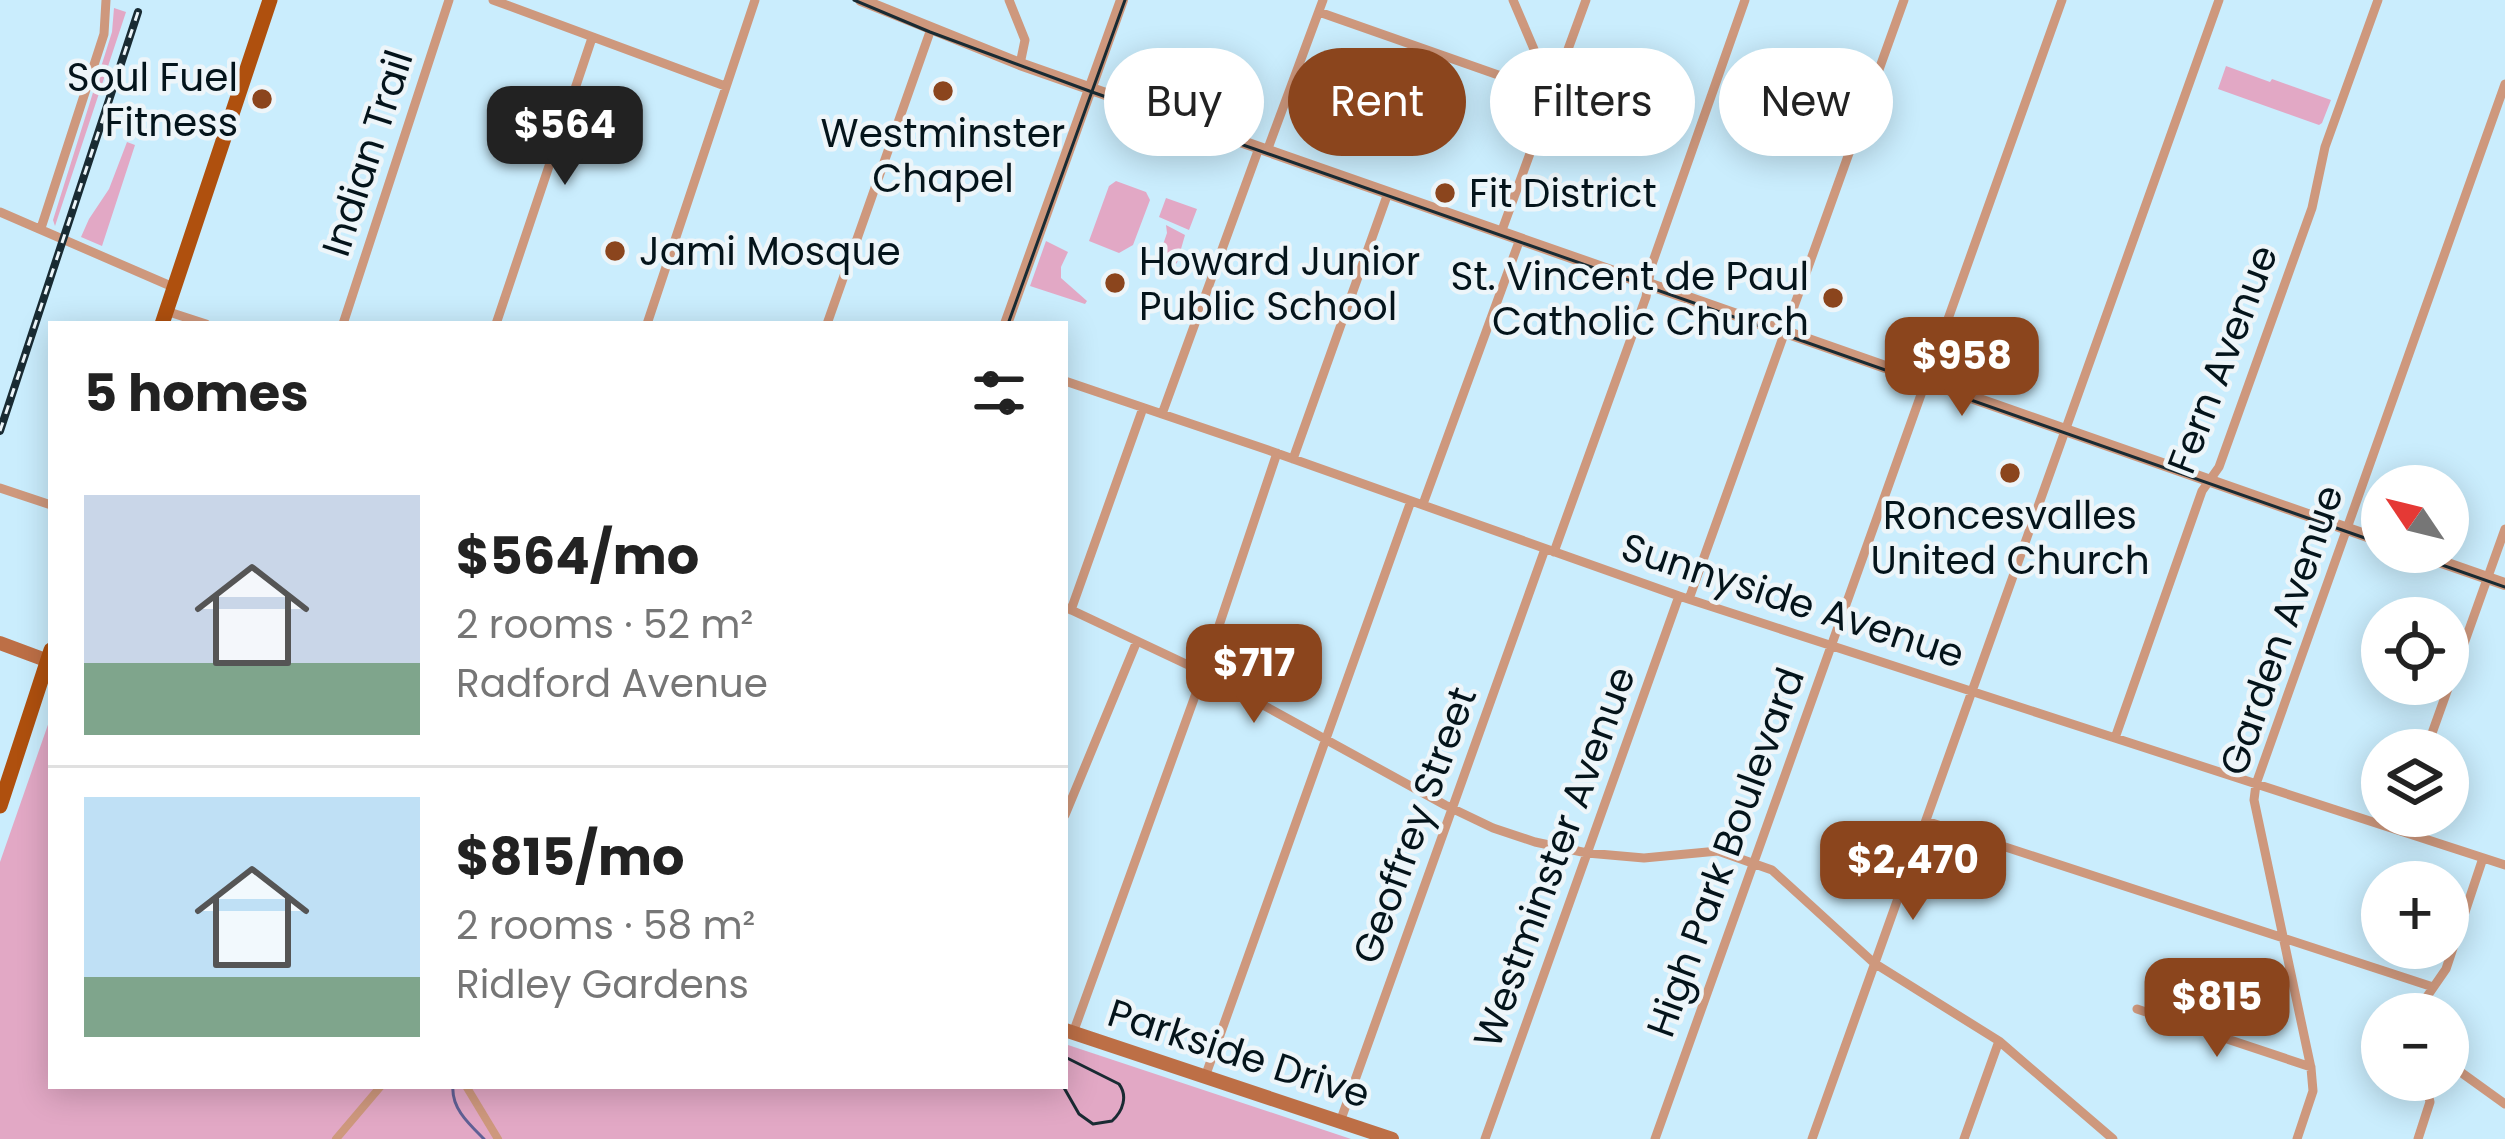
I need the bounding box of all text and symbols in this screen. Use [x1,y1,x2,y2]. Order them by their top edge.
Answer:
street label: Indian Trail [308,43,427,263]
chip: Buy [1104,48,1264,156]
chip: Rent [1288,48,1466,156]
chip: Filters [1490,48,1695,156]
chip: New [1719,48,1893,156]
place label: Soul Fuel Fitness [67,50,238,150]
marker: Westminster Chapel [930,78,956,104]
marker: Soul Fuel Fitness [249,86,275,112]
pin: $564 [494,86,636,188]
text: $564 [514,97,616,152]
place label: Westminster Chapel [821,106,1065,206]
place label: Fit District [1469,166,1657,221]
marker: Fit District [1432,180,1458,206]
place label: Jami Mosque [639,224,901,279]
place label: Howard Junior Public School [1139,234,1420,334]
street label: Fern Avenue [2154,237,2291,481]
marker: Jami Mosque [602,238,628,264]
place label: St. Vincent de Paul Catholic Church [1451,249,1809,349]
marker: Howard Junior Public School [1102,270,1128,296]
marker: St. Vincent de Paul Catholic Church [1820,285,1846,311]
pin: $958 [1891,317,2033,419]
text: $958 [1912,328,2012,383]
text: 5 homes [84,357,309,429]
icon: filters [966,360,1032,426]
marker: Roncesvalles United Church [1997,460,2023,486]
north arrow [2361,465,2469,573]
map controls [2361,465,2469,1101]
street label: Garden Avenue [2206,478,2357,783]
place label: Roncesvalles United Church [1870,488,2150,588]
street label: Sunnyside Avenue [1615,519,1971,682]
text: $564/mo [456,520,699,592]
icon: home [180,543,324,687]
text: 2 rooms · 52 m² [456,597,753,652]
button: locate [2361,597,2469,705]
pin: $717 [1183,624,1325,726]
text: $717 [1213,635,1295,690]
text: Radford Avenue [456,656,768,711]
street label: Westminster Avenue [1460,659,1649,1055]
street label: High Park Boulevard [1633,660,1818,1044]
street label: Geoffrey Street [1339,679,1490,971]
button: layers [2361,729,2469,837]
text: $815/mo [456,821,685,893]
pin: $2,470 [1815,821,2011,923]
text: $2,470 [1847,832,1979,887]
icon: home [180,845,324,989]
button: + [2361,861,2469,969]
text: 2 rooms · 58 m² [456,898,755,953]
text: Ridley Gardens [456,957,749,1012]
pin: $815 [2146,958,2288,1060]
text: $815 [2172,969,2262,1024]
street label: Parkside Drive [1101,985,1377,1122]
button: − [2361,993,2469,1101]

